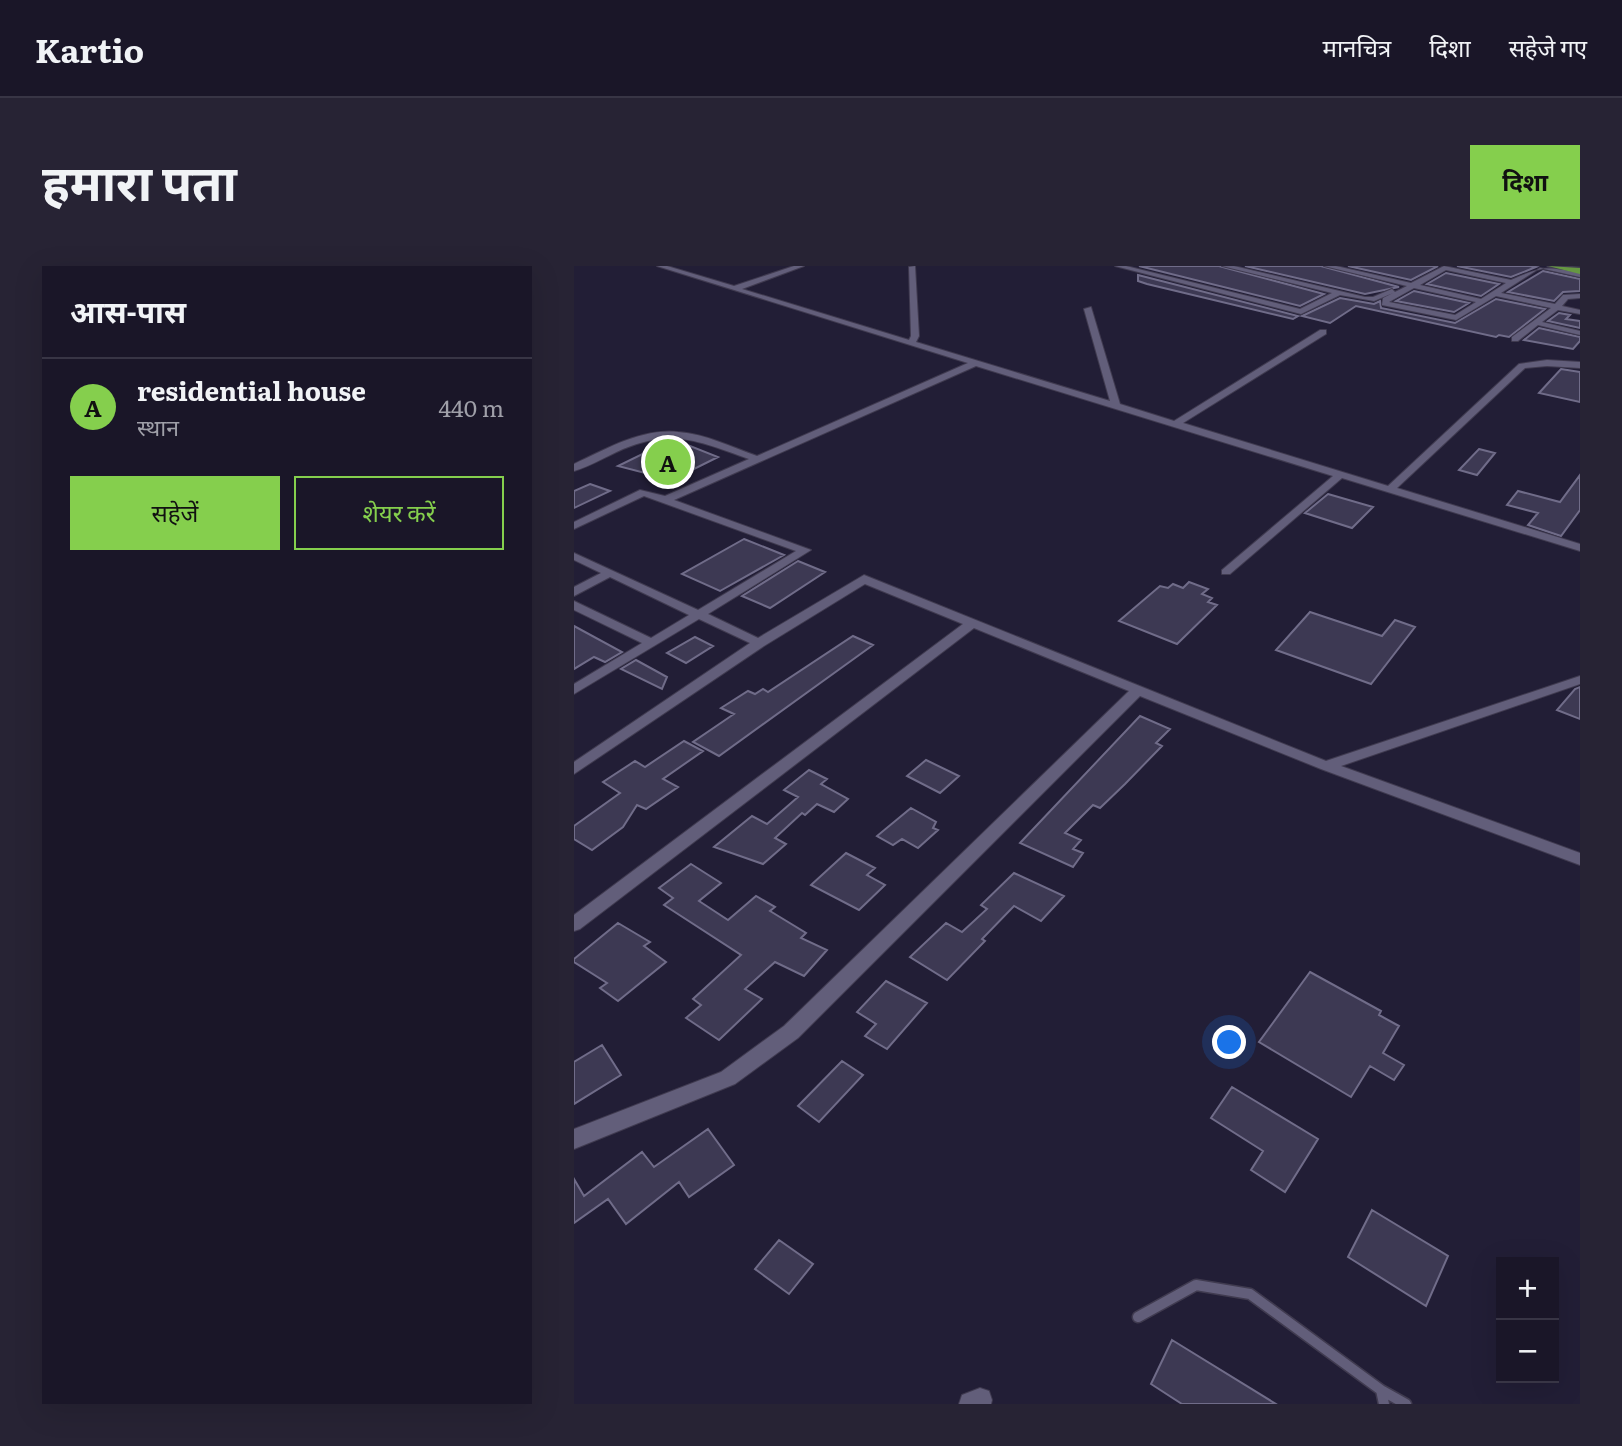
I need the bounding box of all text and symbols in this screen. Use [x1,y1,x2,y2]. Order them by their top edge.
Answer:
text: Kartio [35,24,144,73]
text: मानचित्र [1323,29,1391,64]
text: दिशा [1429,29,1471,64]
text: सहेजे गए [1509,29,1587,64]
text: हमारा पता [42,143,237,216]
button: दिशा [1470,145,1580,219]
text: आस-पास [70,288,186,332]
text: residential house [137,370,366,409]
text: A [84,390,102,424]
text: 440 m [438,390,504,424]
text: स्थान [137,409,179,443]
pin: A [645,436,691,488]
button: सहेजें [70,476,280,550]
button: शेयर करें [294,476,504,550]
your location [1212,1025,1246,1059]
map controls [1496,1257,1559,1383]
button: + [1496,1257,1559,1320]
button: − [1496,1320,1559,1383]

